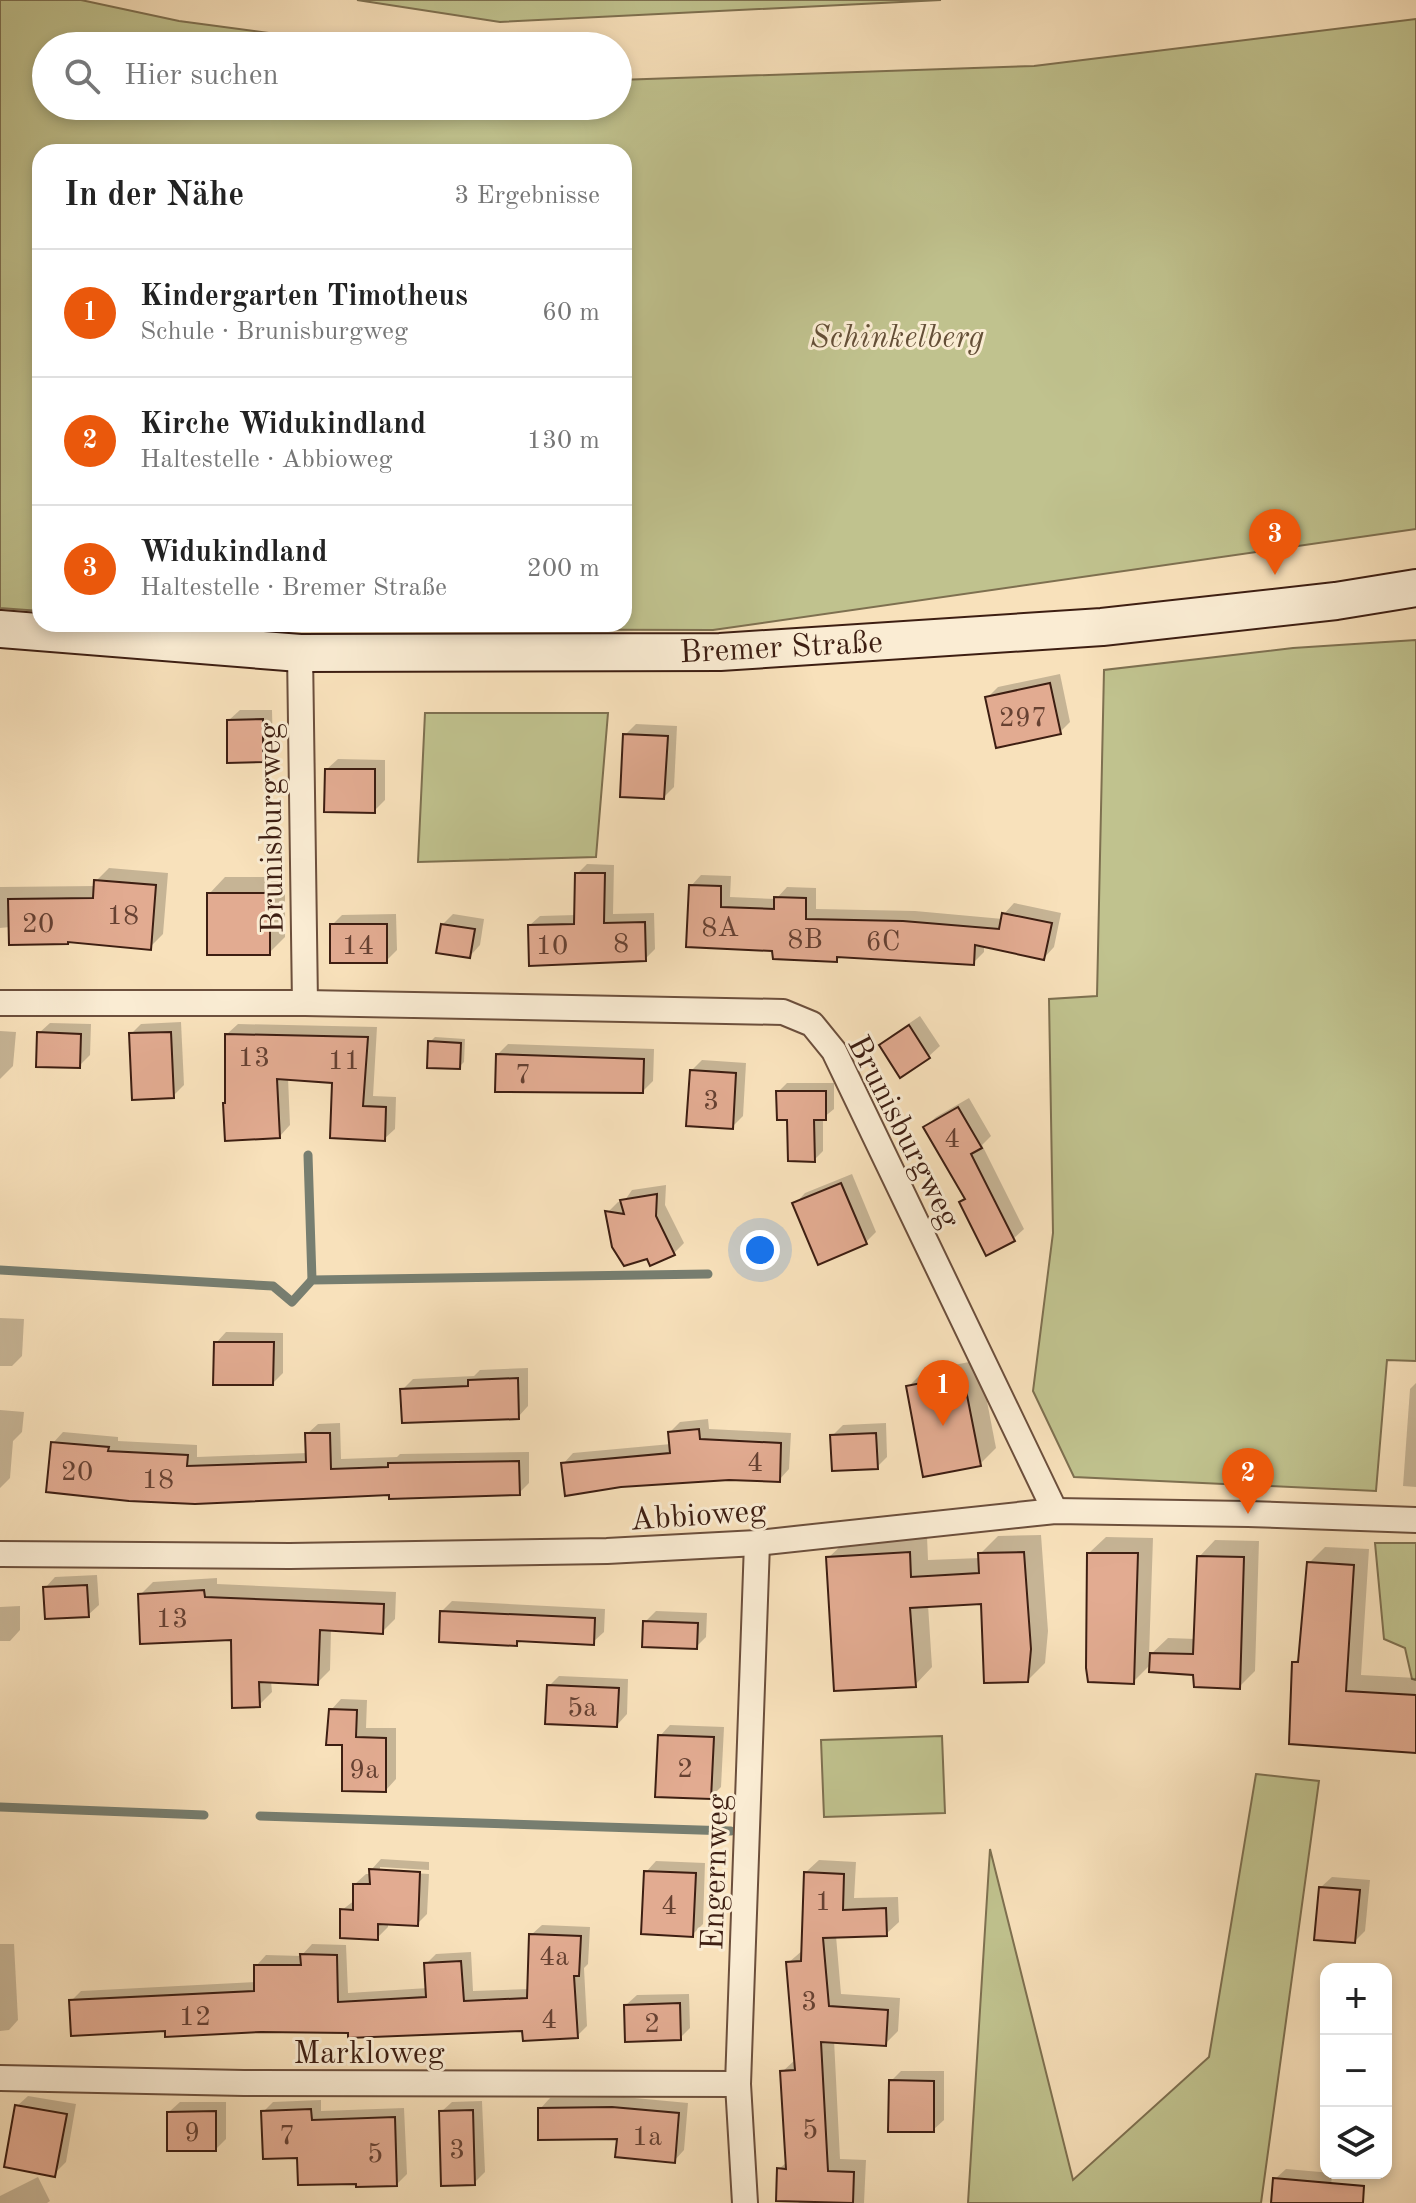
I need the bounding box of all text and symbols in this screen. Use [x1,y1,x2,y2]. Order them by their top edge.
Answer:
search box [32,32,632,120]
icon: search [60,54,104,98]
text: Hier suchen [124,61,279,91]
text: In der Nähe [64,179,244,213]
text: 3 Ergebnisse [454,183,600,209]
text: Kindergarten Timotheus [140,282,468,312]
text: 1 [82,300,98,326]
text: 60 m [542,300,600,326]
text: Schule · Brunisburgweg [140,319,408,345]
park label: Schinkelberg [810,323,984,355]
text: Kirche Widukindland [140,410,426,440]
text: 2 [82,428,98,454]
text: 130 m [527,428,600,454]
text: Haltestelle · Abbioweg [140,447,393,473]
pin: 3 [1249,509,1301,575]
text: Widukindland [140,538,328,568]
text: 3 [82,556,98,582]
text: 200 m [527,556,600,582]
text: Haltestelle · Bremer Straße [140,575,447,601]
street label: Bremer Straße [679,628,884,670]
house number: 297 [999,705,1047,733]
street label: Brunisburgweg [255,722,291,934]
house number: 18 [107,903,139,931]
house number: 20 [22,911,54,939]
house number: 8A [701,915,739,943]
house number: 8B [787,927,823,955]
house number: 6C [865,929,901,957]
house number: 8 [613,931,629,959]
house number: 14 [342,933,374,961]
house number: 10 [536,933,568,961]
street label: Brunisburgweg [840,1031,965,1234]
house number: 13 [238,1045,270,1073]
house number: 11 [328,1048,360,1076]
house number: 7 [515,1062,531,1090]
house number: 3 [703,1088,719,1116]
house number: 4 [944,1126,960,1154]
your location [740,1230,780,1270]
pin: 1 [917,1360,969,1426]
pin: 2 [1222,1448,1274,1514]
house number: 4 [747,1450,763,1478]
house number: 20 [61,1459,93,1487]
house number: 18 [142,1467,174,1495]
street label: Abbioweg [629,1496,767,1538]
house number: 13 [156,1606,188,1634]
house number: 5a [567,1695,597,1723]
house number: 2 [677,1756,693,1784]
house number: 9a [349,1757,379,1785]
street label: Engernweg [698,1793,736,1951]
house number: 1 [815,1889,831,1917]
house number: 4 [661,1893,677,1921]
house number: 4a [539,1944,569,1972]
map controls [1320,1963,1392,2179]
button: + [1320,1963,1392,2035]
house number: 3 [801,1989,817,2017]
house number: 12 [179,2004,211,2032]
house number: 4 [541,2007,557,2035]
house number: 2 [644,2011,660,2039]
button: − [1320,2035,1392,2107]
street label: Markloweg [293,2039,445,2071]
button: layers [1320,2107,1392,2179]
house number: 5 [802,2117,818,2145]
house number: 9 [184,2120,200,2148]
house number: 7 [279,2123,295,2151]
house number: 1a [632,2124,662,2152]
house number: 3 [449,2137,465,2165]
house number: 5 [367,2141,383,2169]

